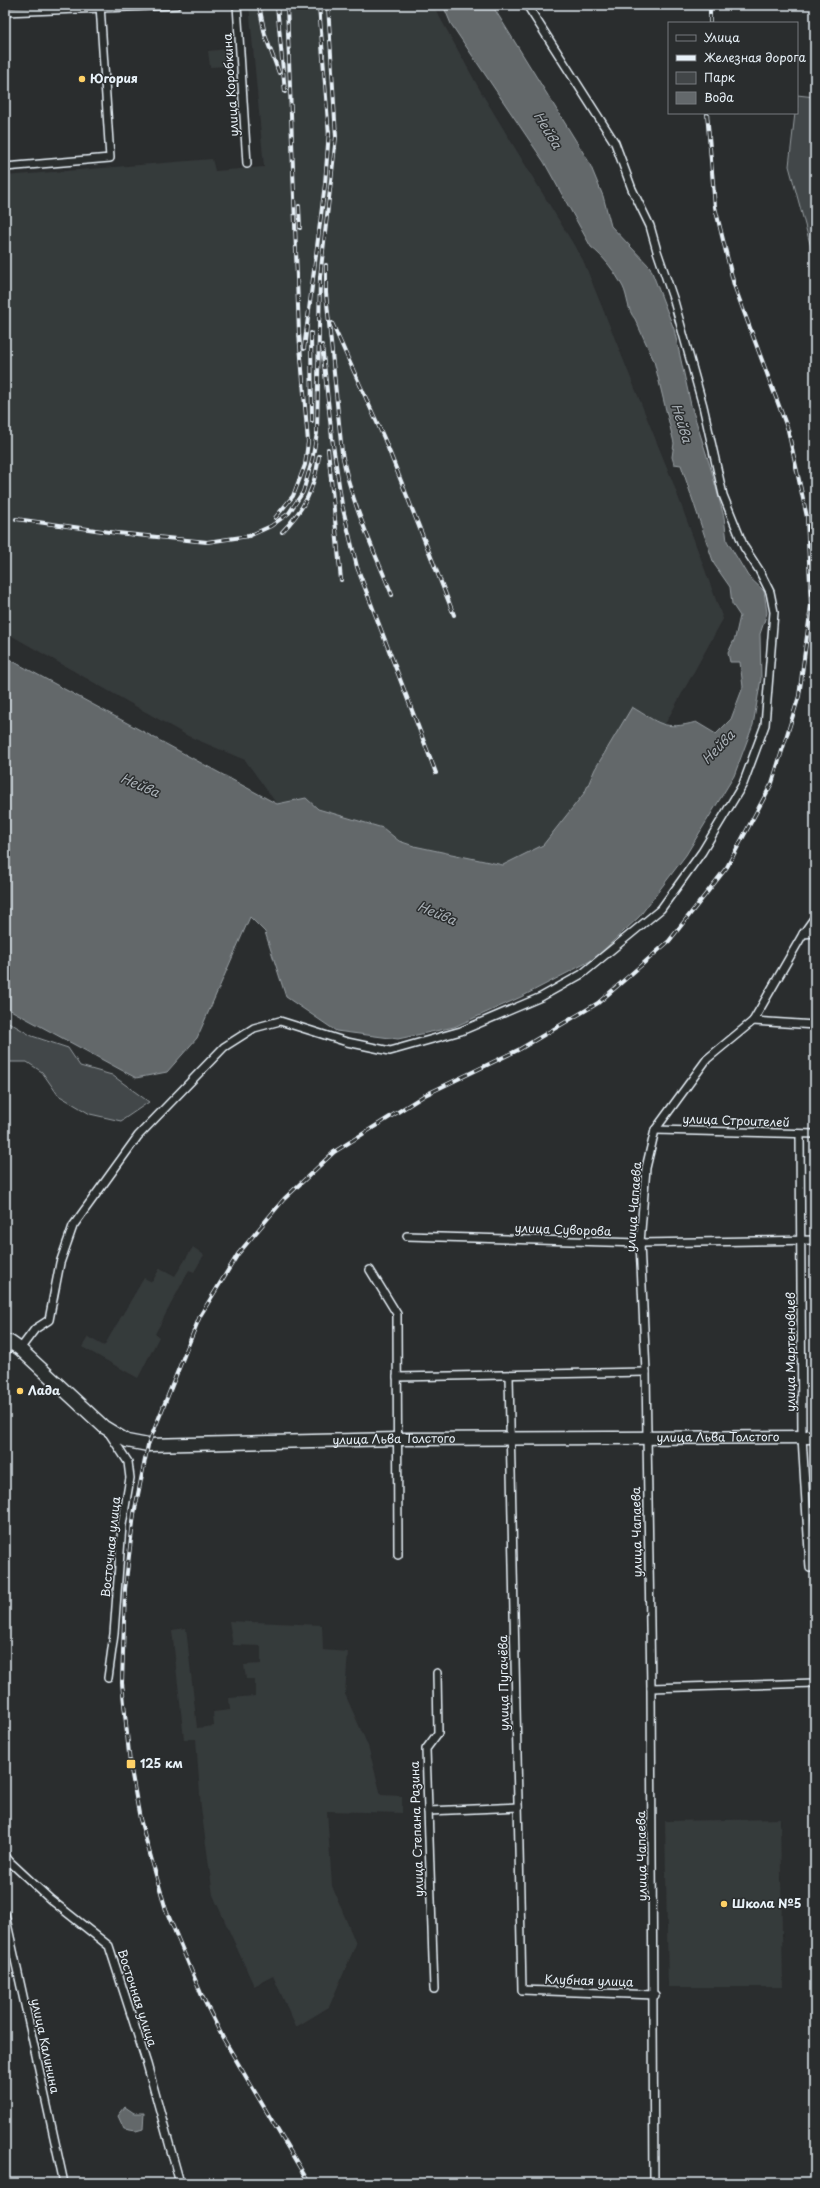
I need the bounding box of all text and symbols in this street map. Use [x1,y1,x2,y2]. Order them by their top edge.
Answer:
legend [668,22,798,114]
text: Улица [704,28,740,46]
street label: улица Коробкина [217,32,243,137]
text: Железная дорога [704,48,807,66]
text: Парк [704,68,736,86]
place label: Югория [90,69,138,87]
marker: Югория [77,74,87,84]
text: Вода [704,88,734,106]
water label: Нейва [530,108,567,153]
water label: Нейва [668,401,698,446]
water label: Нейва [697,725,739,768]
water label: Нейва [118,768,163,802]
water label: Нейва [415,896,460,929]
street label: улица Строителей [682,1109,790,1131]
street label: улица Чапаева [621,1161,645,1253]
street label: улица Суворова [514,1218,612,1240]
street label: улица Мартеновцев [781,1292,799,1412]
place label: Лада [28,1381,61,1399]
marker: Лада [15,1386,25,1396]
street label: улица Льва Толстого [656,1427,780,1446]
street label: улица Льва Толстого [332,1429,456,1449]
street label: улица Чапаева [626,1486,646,1577]
street label: Восточная улица [96,1495,124,1598]
street label: улица Пугачёва [493,1634,513,1731]
place label: 125 км [140,1754,183,1772]
marker: 125 км [125,1758,137,1770]
street label: улица Степана Разина [405,1760,427,1897]
street label: улица Чапаева [631,1810,651,1901]
place label: Школа №5 [732,1894,801,1912]
marker: Школа №5 [719,1899,729,1909]
street label: Восточная улица [114,1947,162,2049]
street label: Клубная улица [544,1969,634,1991]
street label: улица Калинина [27,1996,65,2096]

